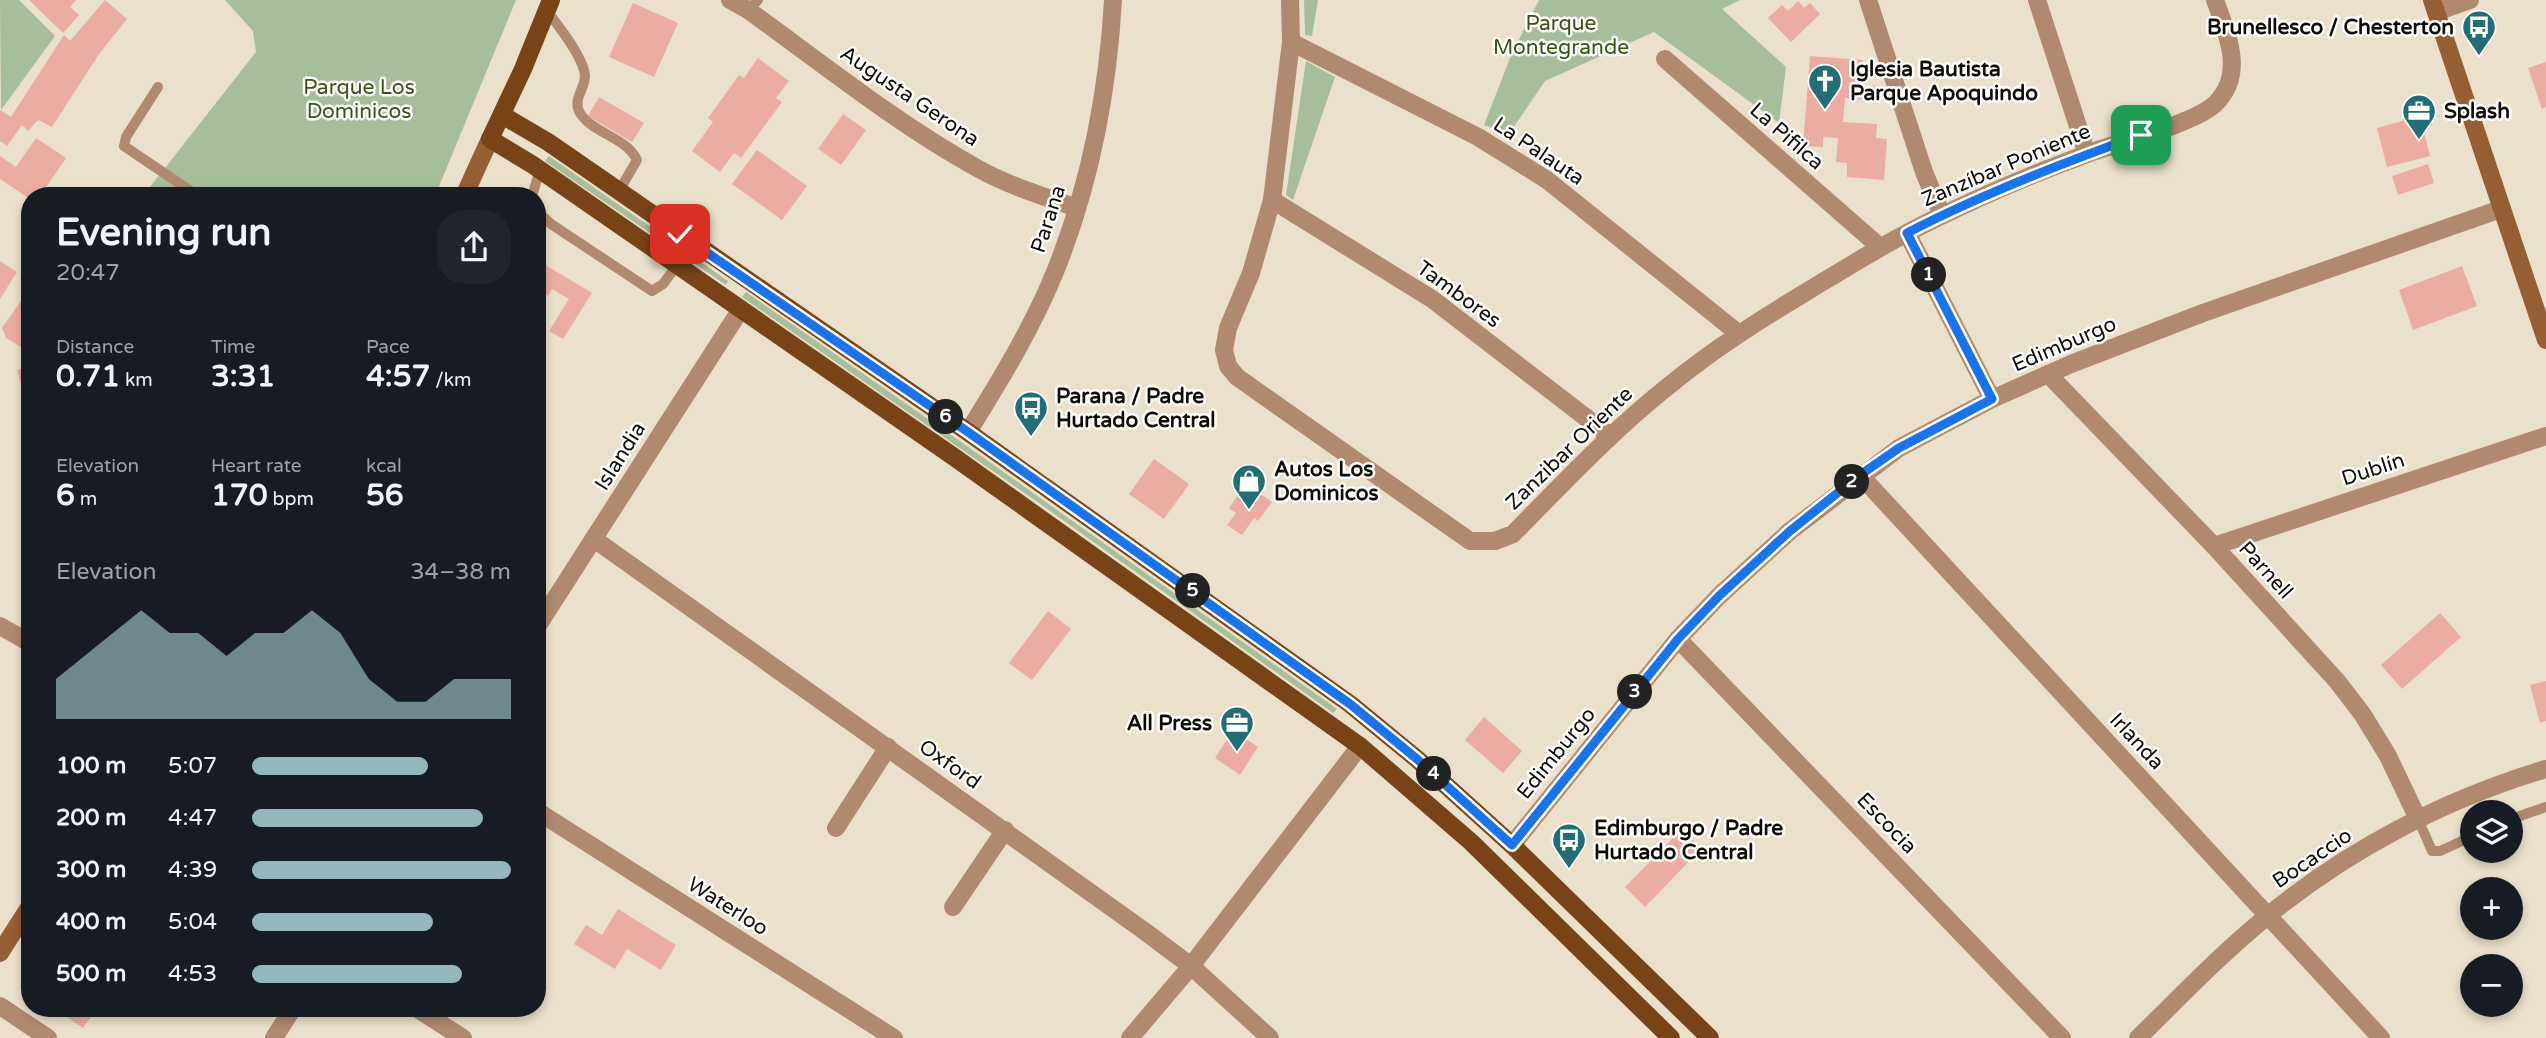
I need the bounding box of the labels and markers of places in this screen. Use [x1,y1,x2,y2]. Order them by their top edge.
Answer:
bus stop icon: Brunellesco / Chesterton [2460,8,2498,57]
place label: Brunellesco / Chesterton [2207,15,2454,40]
place label: Iglesia Bautista Parque Apoquindo [1850,57,2038,106]
church icon: Iglesia Bautista Parque Apoquindo [1806,62,1844,111]
office icon: Splash [2400,92,2438,141]
place label: Splash [2444,99,2510,124]
pin [2111,105,2171,165]
pin [650,204,710,264]
pin: 1 [1912,258,1946,292]
place label: Parana / Padre Hurtado Central [1056,384,1216,433]
bus stop icon: Parana / Padre Hurtado Central [1012,389,1050,438]
pin: 6 [928,400,964,434]
place label: Autos Los Dominicos [1274,457,1379,506]
shop icon: Autos Los Dominicos [1230,462,1268,511]
pin: 2 [1834,464,1870,500]
pin: 5 [1176,574,1210,608]
pin: 3 [1618,674,1652,710]
office icon: All Press [1218,704,1256,753]
place label: All Press [1127,711,1212,736]
pin: 4 [1416,756,1452,792]
place label: Edimburgo / Padre Hurtado Central [1594,816,1783,865]
bus stop icon: Edimburgo / Padre Hurtado Central [1550,821,1588,870]

